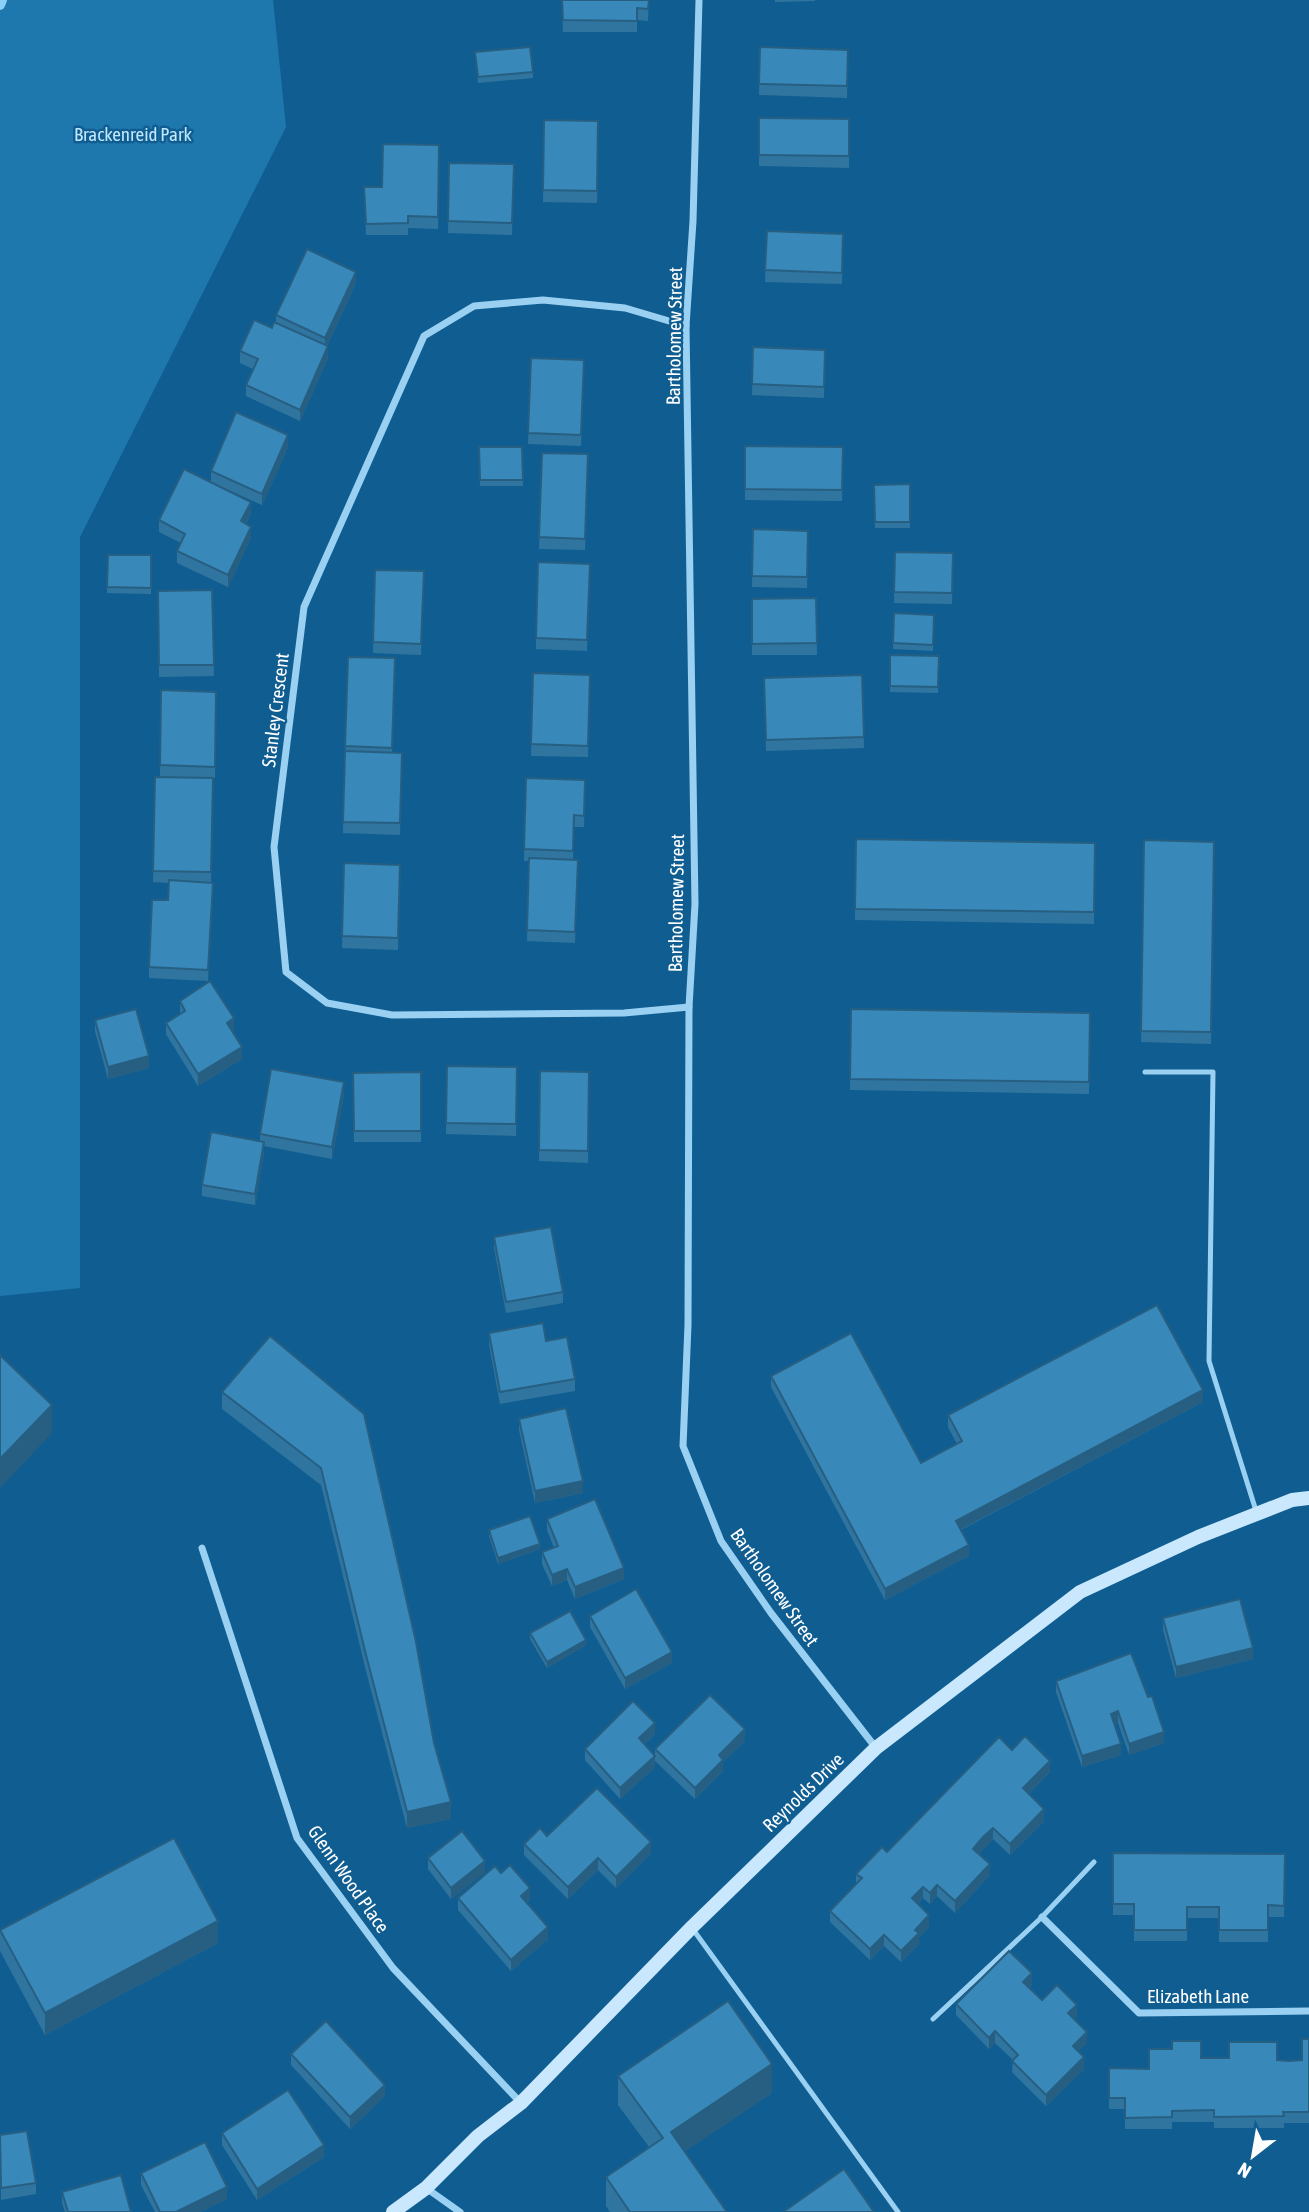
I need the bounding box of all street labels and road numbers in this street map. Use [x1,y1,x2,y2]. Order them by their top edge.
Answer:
street label: Bartholomew Street [662,267,686,405]
street label: Stanley Crescent [257,652,293,768]
street label: Bartholomew Street [664,834,688,972]
street label: Bartholomew Street [726,1524,824,1650]
street label: Reynolds Drive [758,1748,848,1836]
street label: Glenn Wood Place [304,1821,394,1937]
street label: Elizabeth Lane [1147,1985,1249,2007]

